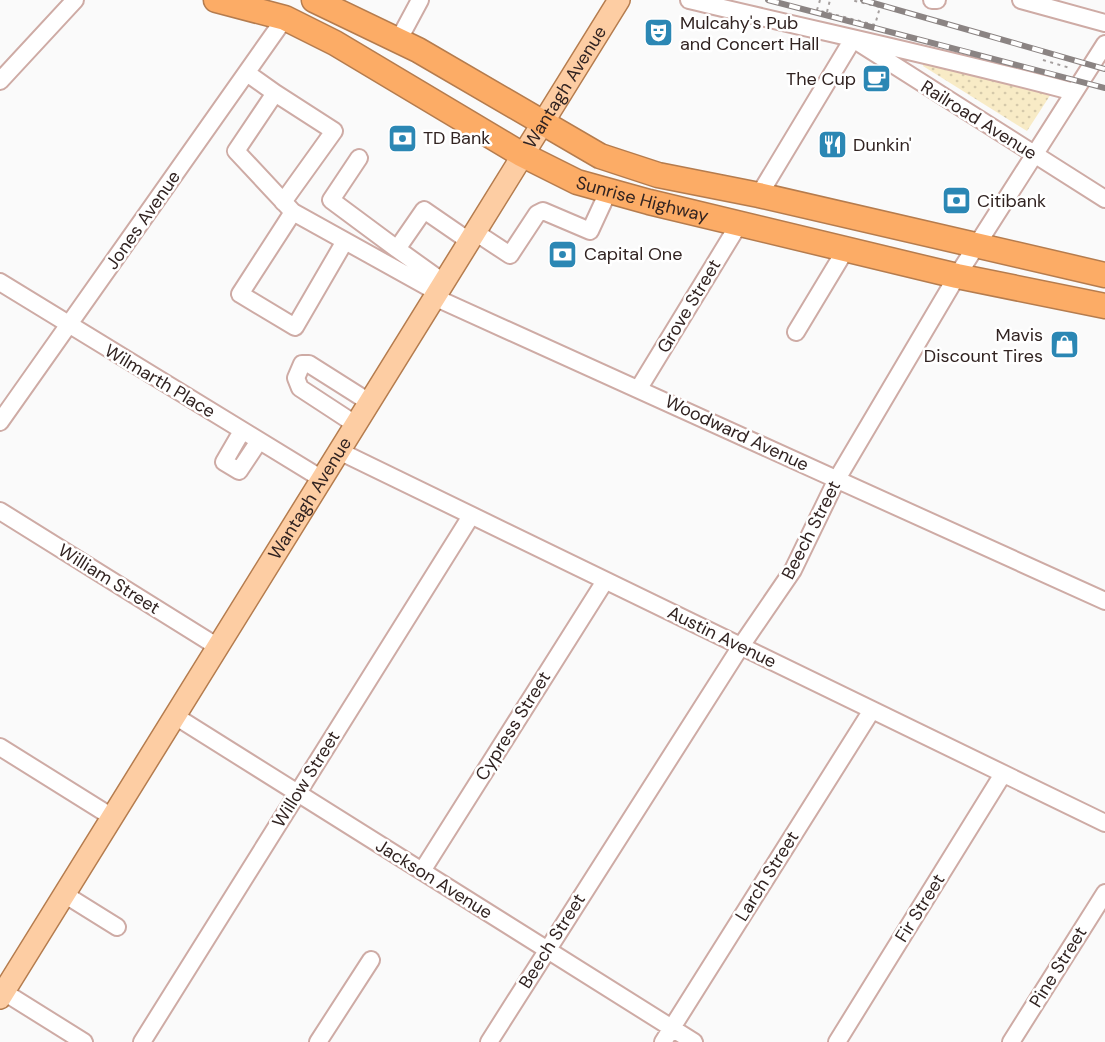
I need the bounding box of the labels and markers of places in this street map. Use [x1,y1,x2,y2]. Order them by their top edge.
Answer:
place label: Mulcahy's Pub and Concert Hall [680,11,819,56]
theatre icon: Mulcahy's Pub and Concert Hall [643,17,675,49]
cafe icon: The Cup [861,63,893,95]
place label: The Cup [786,67,856,91]
bank icon: TD Bank [386,122,418,154]
place label: TD Bank [423,126,490,150]
restaurant icon: Dunkin' [816,129,848,161]
place label: Dunkin' [853,133,912,157]
bank icon: Citibank [940,185,972,217]
place label: Citibank [977,189,1046,213]
bank icon: Capital One [547,238,579,270]
place label: Capital One [584,242,682,266]
place label: Mavis Discount Tires [924,323,1043,368]
shop icon: Mavis Discount Tires [1048,329,1080,361]

